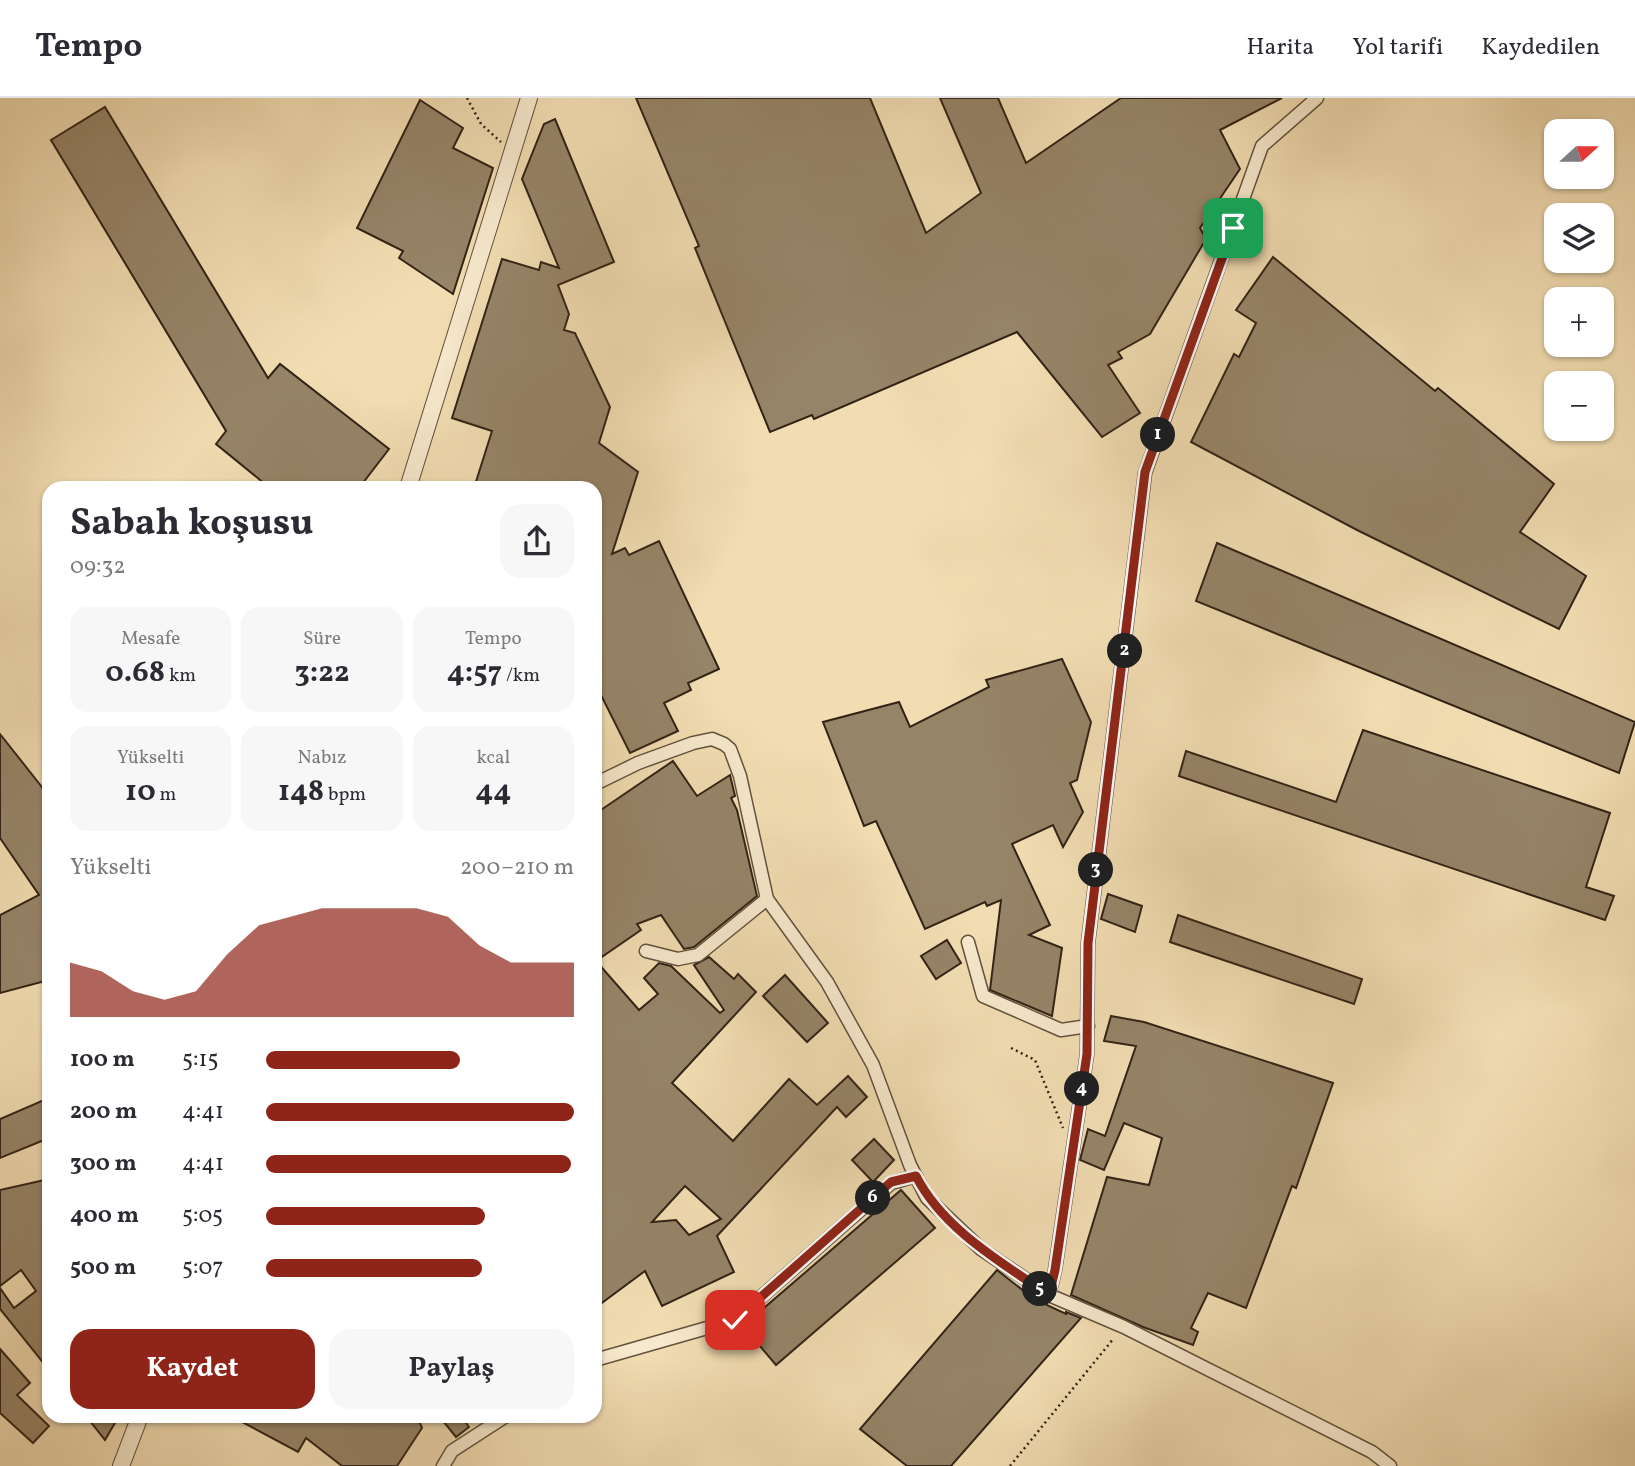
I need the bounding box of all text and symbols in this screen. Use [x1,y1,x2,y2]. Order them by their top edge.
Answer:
text: Tempo [35,25,142,71]
text: Harita [1247,31,1314,65]
text: Yol tarifi [1352,31,1443,65]
text: Kaydedilen [1481,31,1600,65]
north arrow [1544,119,1614,189]
map controls [1544,119,1614,441]
pin [1203,198,1263,258]
button: layers [1544,203,1614,273]
icon: arrive [1214,209,1252,247]
button: + [1544,287,1614,357]
button: − [1544,371,1614,441]
pin: 1 [1140,418,1176,452]
text: 1 [1154,421,1161,447]
text: Sabah koşusu [70,498,314,551]
button: share [500,504,574,578]
text: 09:32 [70,551,126,583]
text: Mesafe [121,626,180,652]
text: Süre [303,626,341,652]
text: Tempo [465,626,522,652]
pin: 2 [1108,634,1142,668]
text: 2 [1120,637,1129,663]
text: 0.68 [105,652,165,694]
text: 3:22 [294,652,350,694]
text: 4:57 [447,652,502,694]
text: km [165,663,196,689]
text: /km [502,663,540,689]
text: Yükselti [117,745,184,771]
text: Nabız [297,745,347,771]
text: kcal [476,745,510,771]
text: 10 [125,771,156,813]
text: 148 [278,771,324,813]
text: 44 [475,771,512,813]
text: m [156,782,176,808]
text: bpm [324,782,366,808]
text: Yükselti [70,852,151,884]
text: 200–210 m [460,852,574,884]
pin: 3 [1078,852,1114,888]
text: 3 [1091,856,1100,882]
text: 100 m [70,1044,135,1076]
text: 5:15 [182,1044,218,1076]
pin: 4 [1064,1072,1100,1107]
text: 4 [1076,1075,1087,1101]
text: 200 m [70,1096,137,1128]
text: 4:41 [182,1096,224,1128]
text: 300 m [70,1148,137,1180]
text: 4:41 [182,1148,224,1180]
pin: 6 [856,1180,890,1216]
text: 6 [867,1184,878,1210]
text: 400 m [70,1200,139,1232]
text: 5:05 [182,1200,223,1232]
text: 500 m [70,1252,136,1284]
text: 5:07 [182,1252,223,1284]
pin: 5 [1023,1272,1058,1306]
text: 5 [1035,1275,1044,1301]
pin [705,1290,765,1350]
icon: check [716,1301,754,1339]
button: Kaydet [70,1329,315,1409]
button: Paylaş [329,1329,574,1409]

